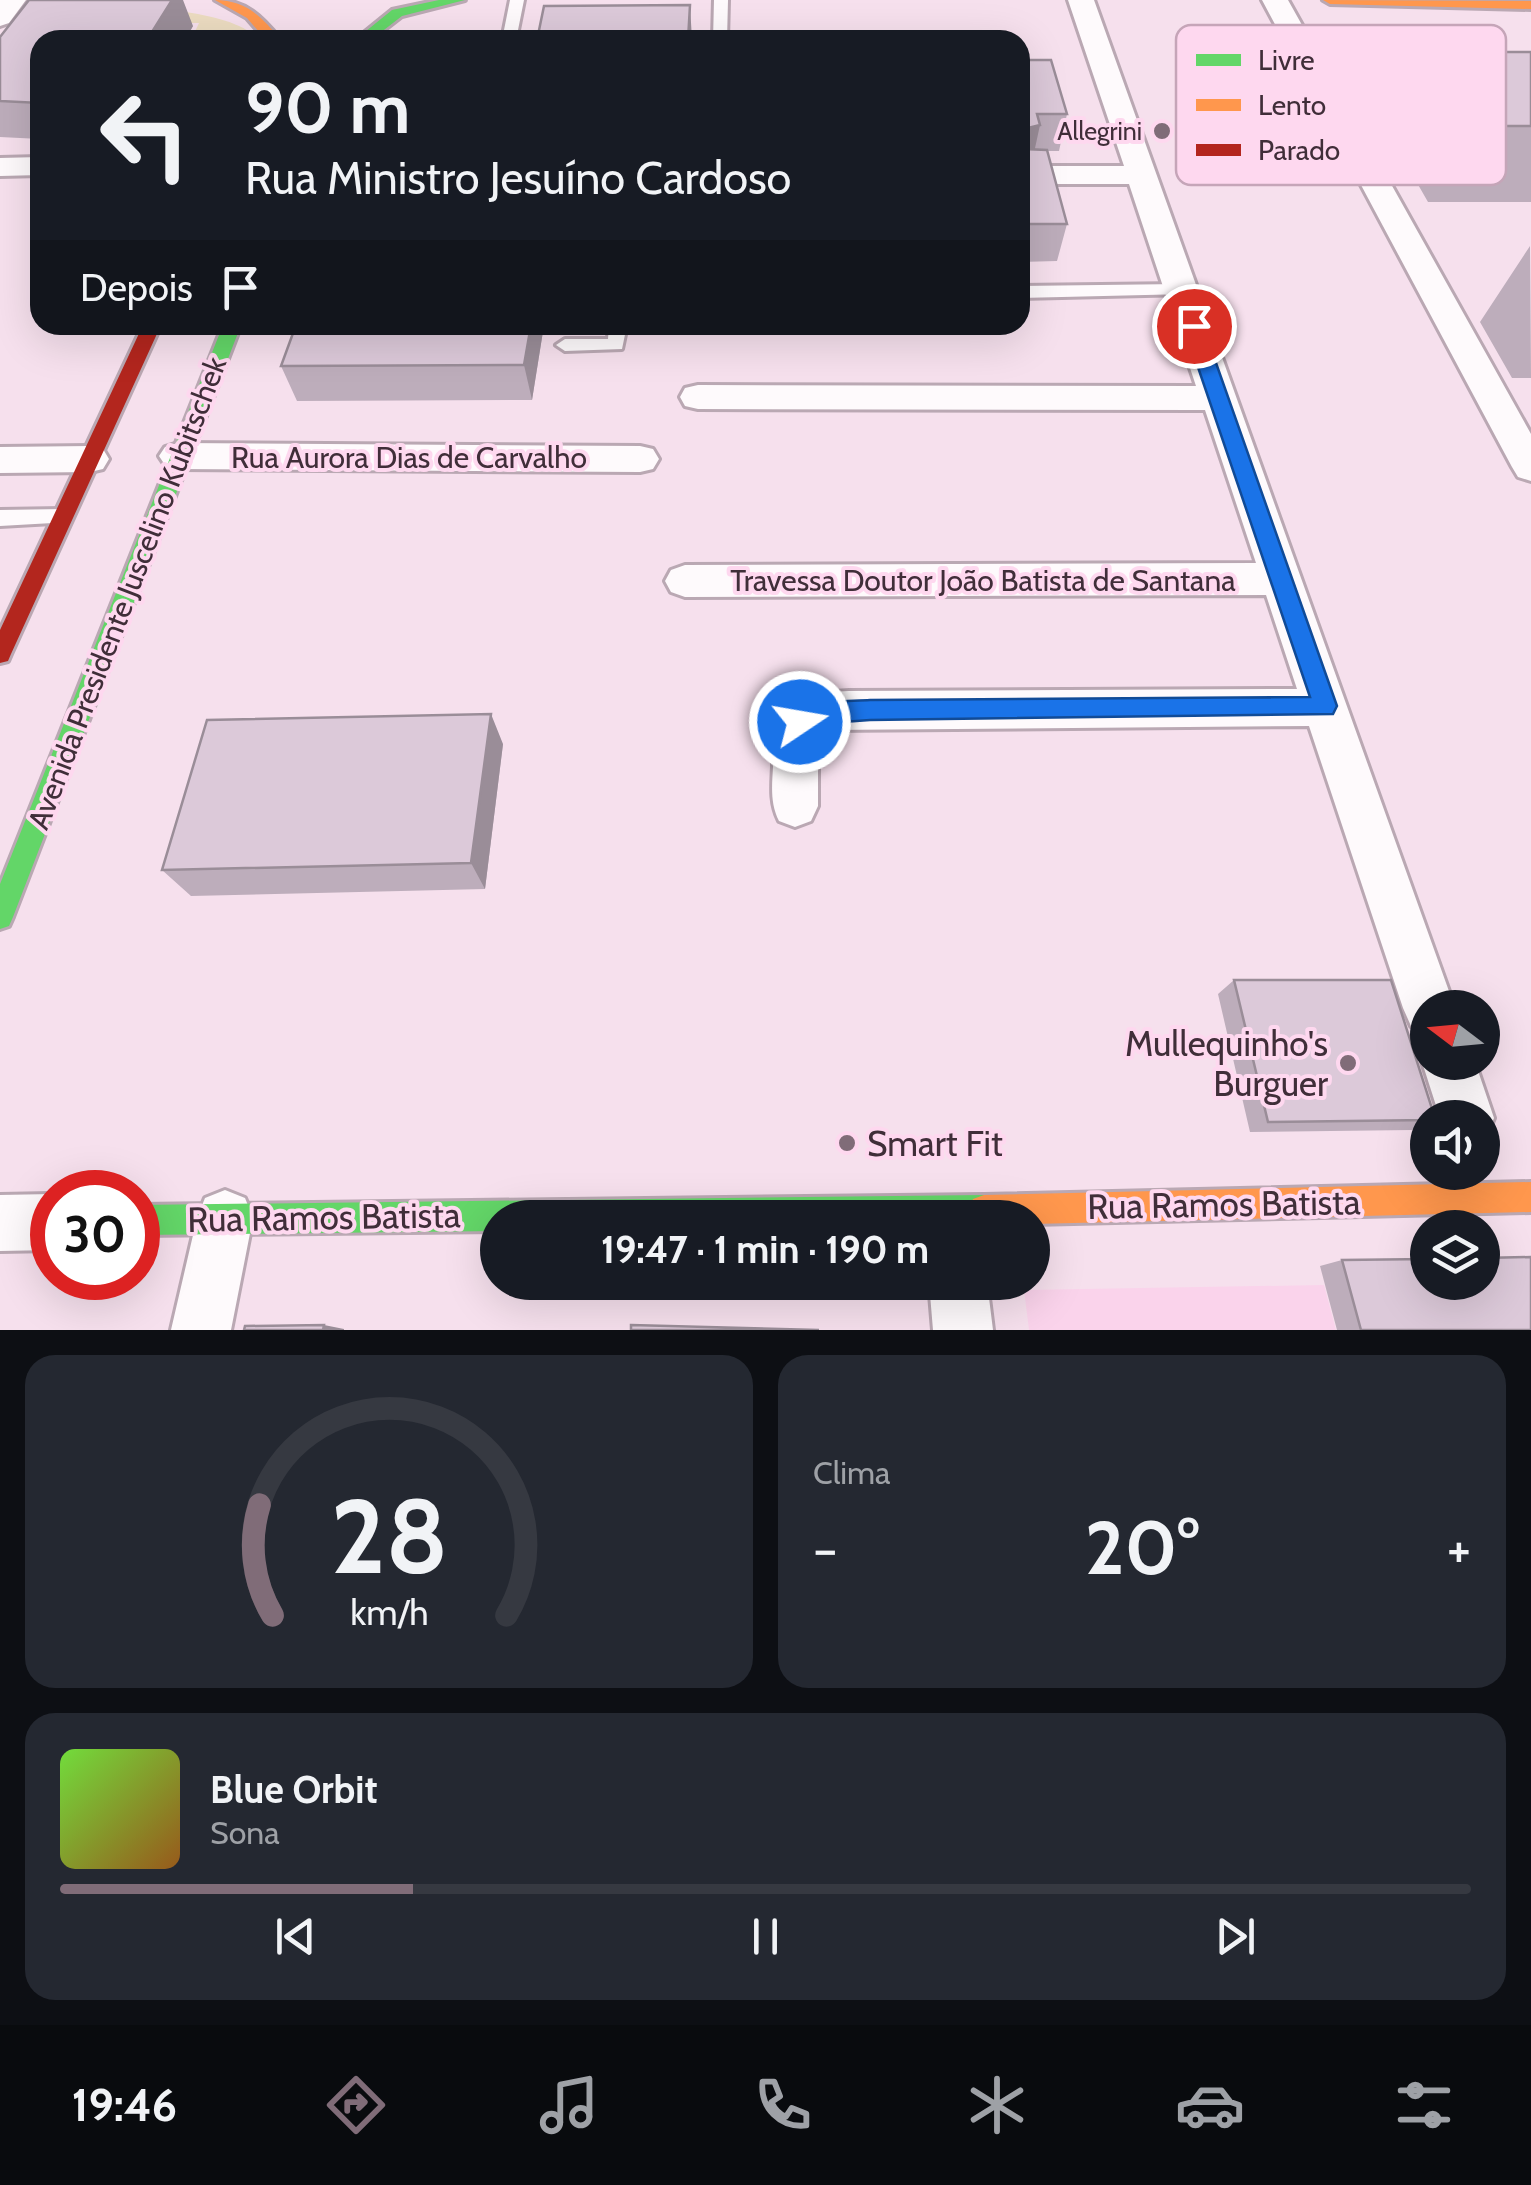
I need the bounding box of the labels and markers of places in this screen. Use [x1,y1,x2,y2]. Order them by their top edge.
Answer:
place label: Allegrini [1057,116,1142,146]
marker: Allegrini [1151,120,1173,142]
pin [1152,284,1237,369]
place label: Mullequinho's Burguer [1125,1022,1328,1105]
marker: Mullequinho's Burguer [1337,1052,1359,1074]
place label: Smart Fit [867,1122,1003,1165]
marker: Smart Fit [836,1132,858,1154]

